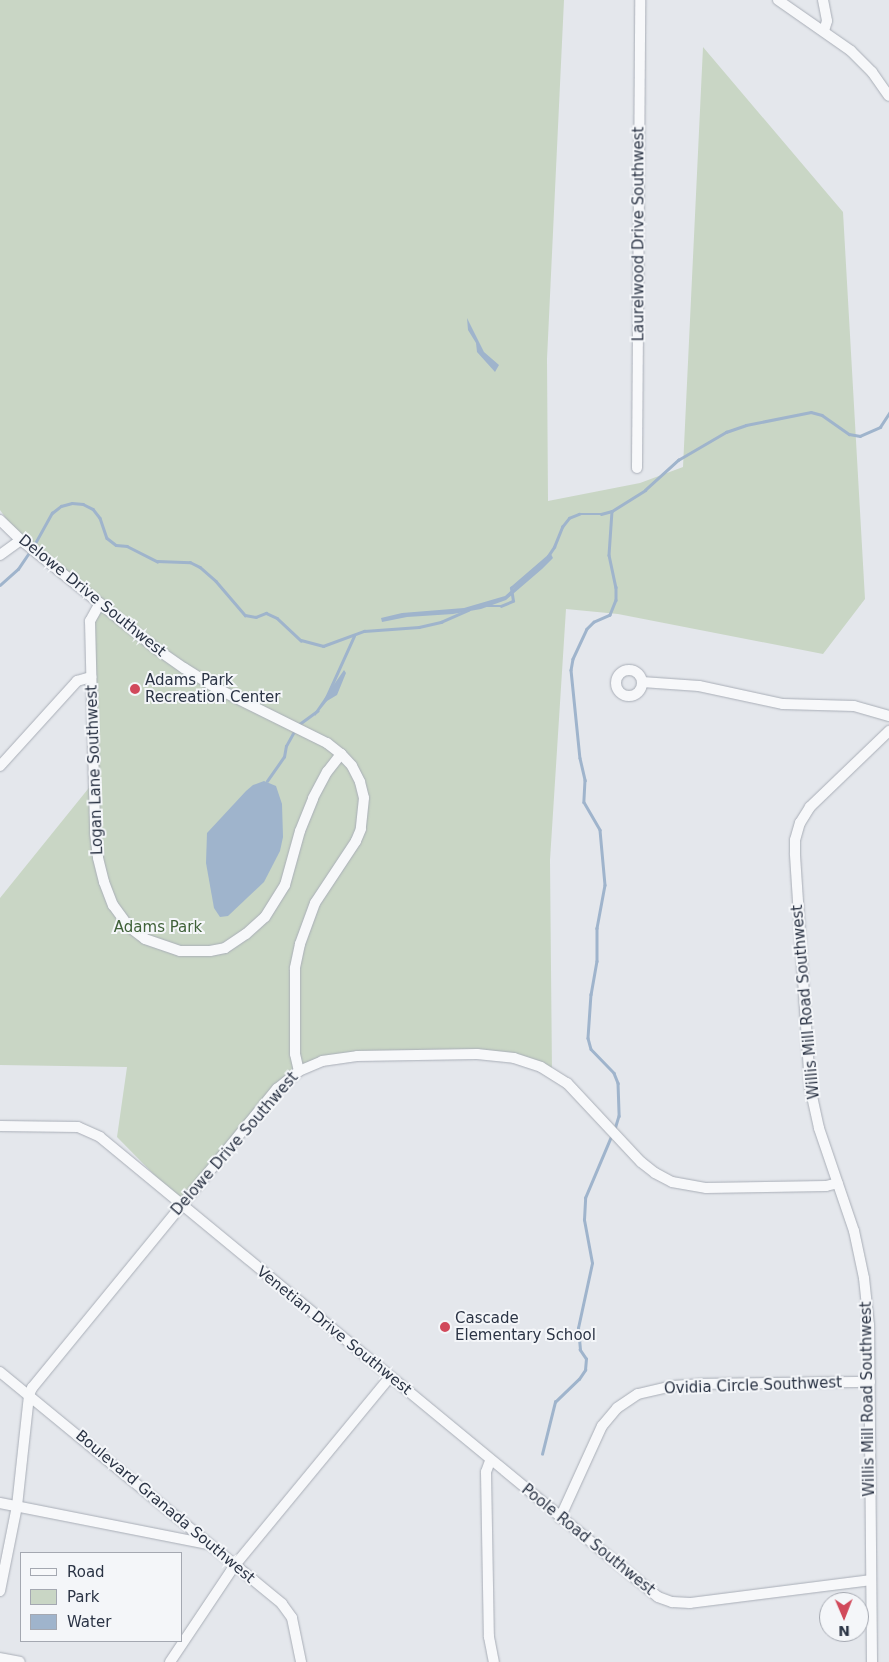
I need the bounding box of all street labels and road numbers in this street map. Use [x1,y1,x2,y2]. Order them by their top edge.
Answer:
street label: Laurelwood Drive Southwest [630,127,648,341]
street label: Delowe Drive Southwest [15,531,169,661]
street label: Logan Lane Southwest [83,685,107,855]
street label: Willis Mill Road Southwest [789,904,823,1100]
street label: Delowe Drive Southwest [168,1069,302,1219]
street label: Venetian Drive Southwest [253,1263,415,1399]
street label: Willis Mill Road Southwest [857,1301,879,1497]
street label: Ovidia Circle Southwest [664,1374,842,1398]
street label: Boulevard Granada Southwest [72,1427,258,1587]
street label: Poole Road Southwest [518,1481,658,1599]

